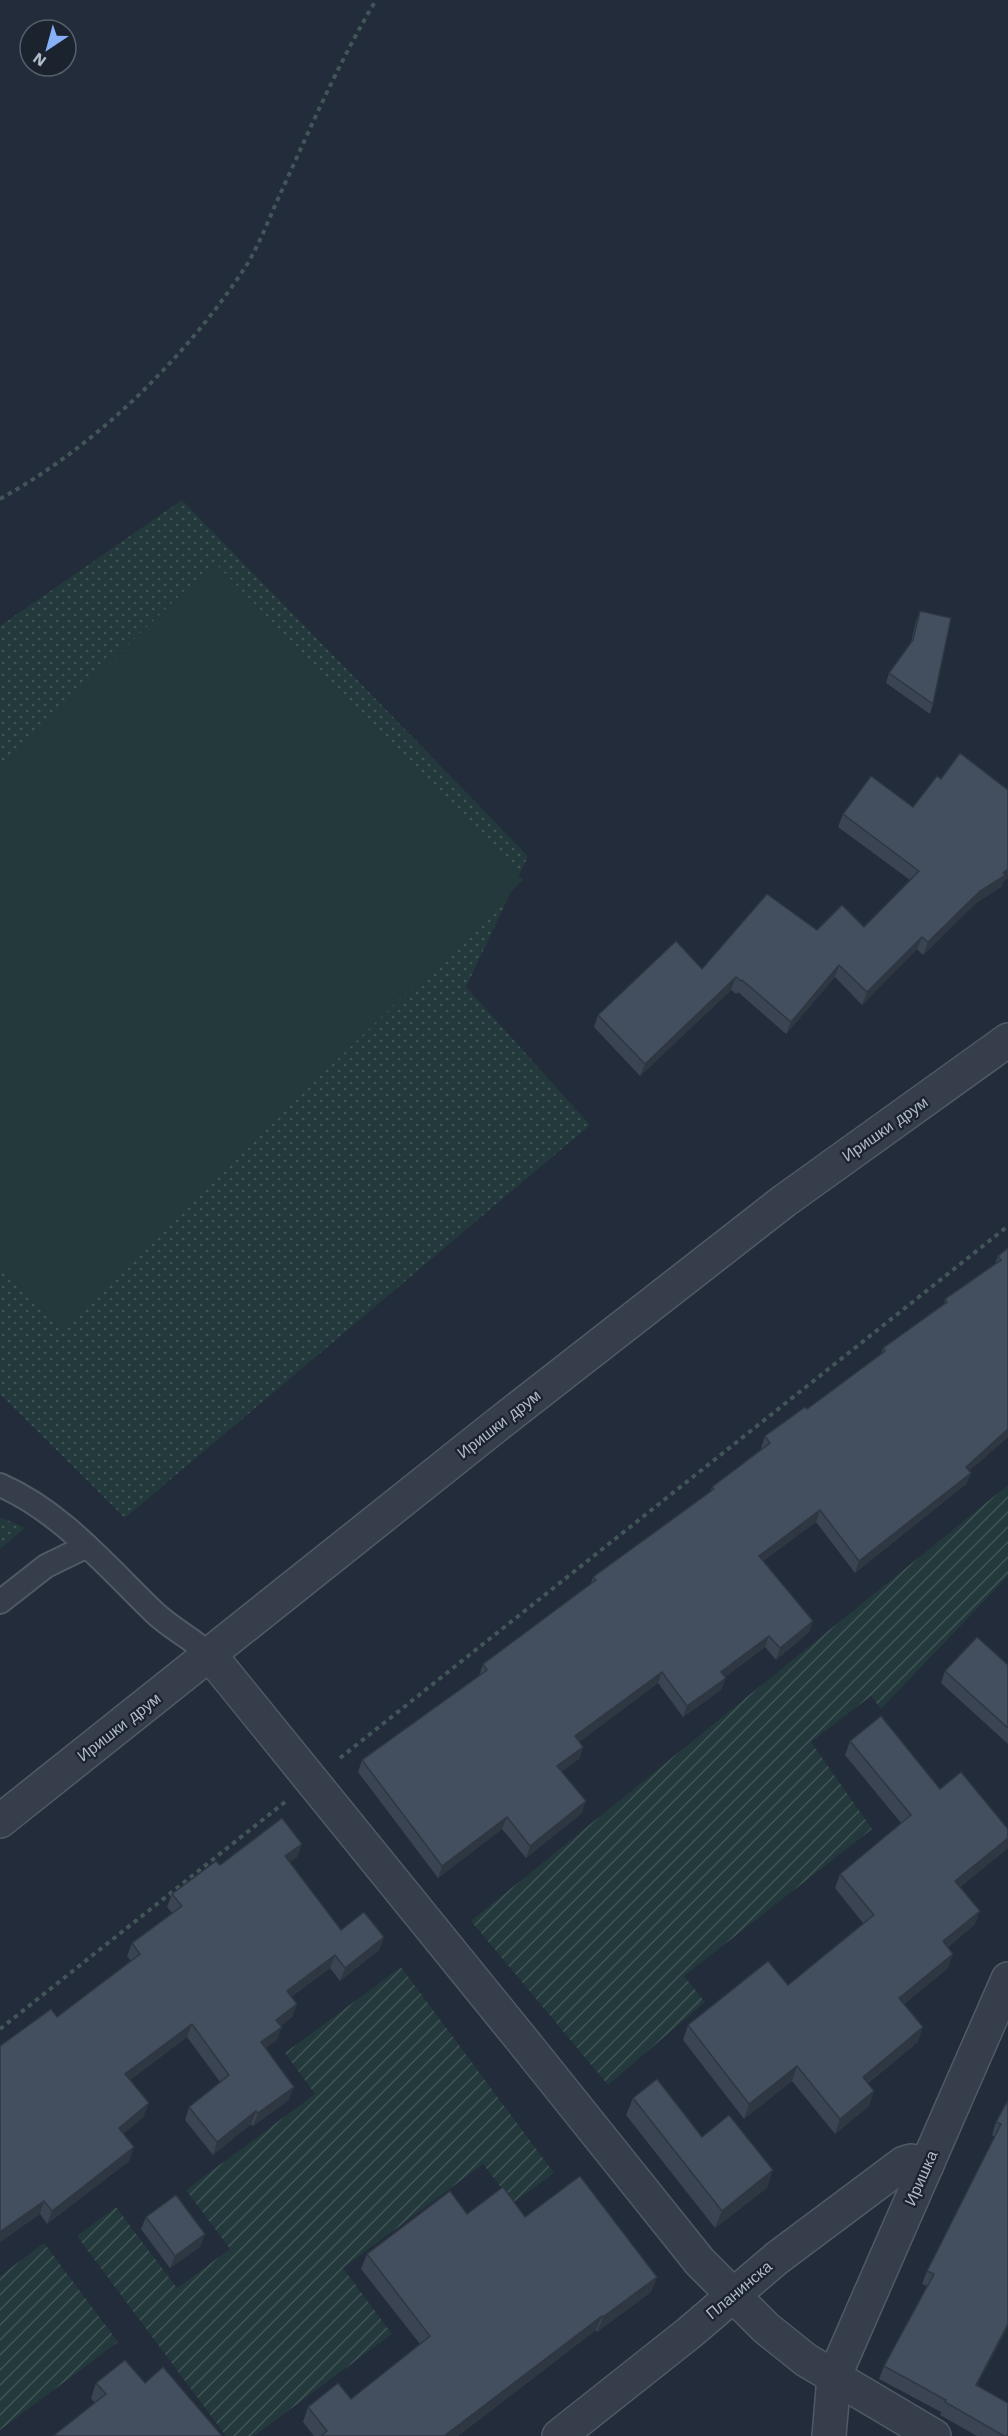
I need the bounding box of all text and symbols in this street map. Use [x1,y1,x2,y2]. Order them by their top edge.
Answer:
north arrow [18,18,78,78]
text: N [29,49,50,71]
street label: Иришки друм [838,1092,932,1166]
street label: Иришки друм [454,1386,544,1462]
street label: Иришки друм [74,1689,164,1765]
street label: Иришка [900,2147,942,2209]
street label: Планинска [702,2257,776,2323]

